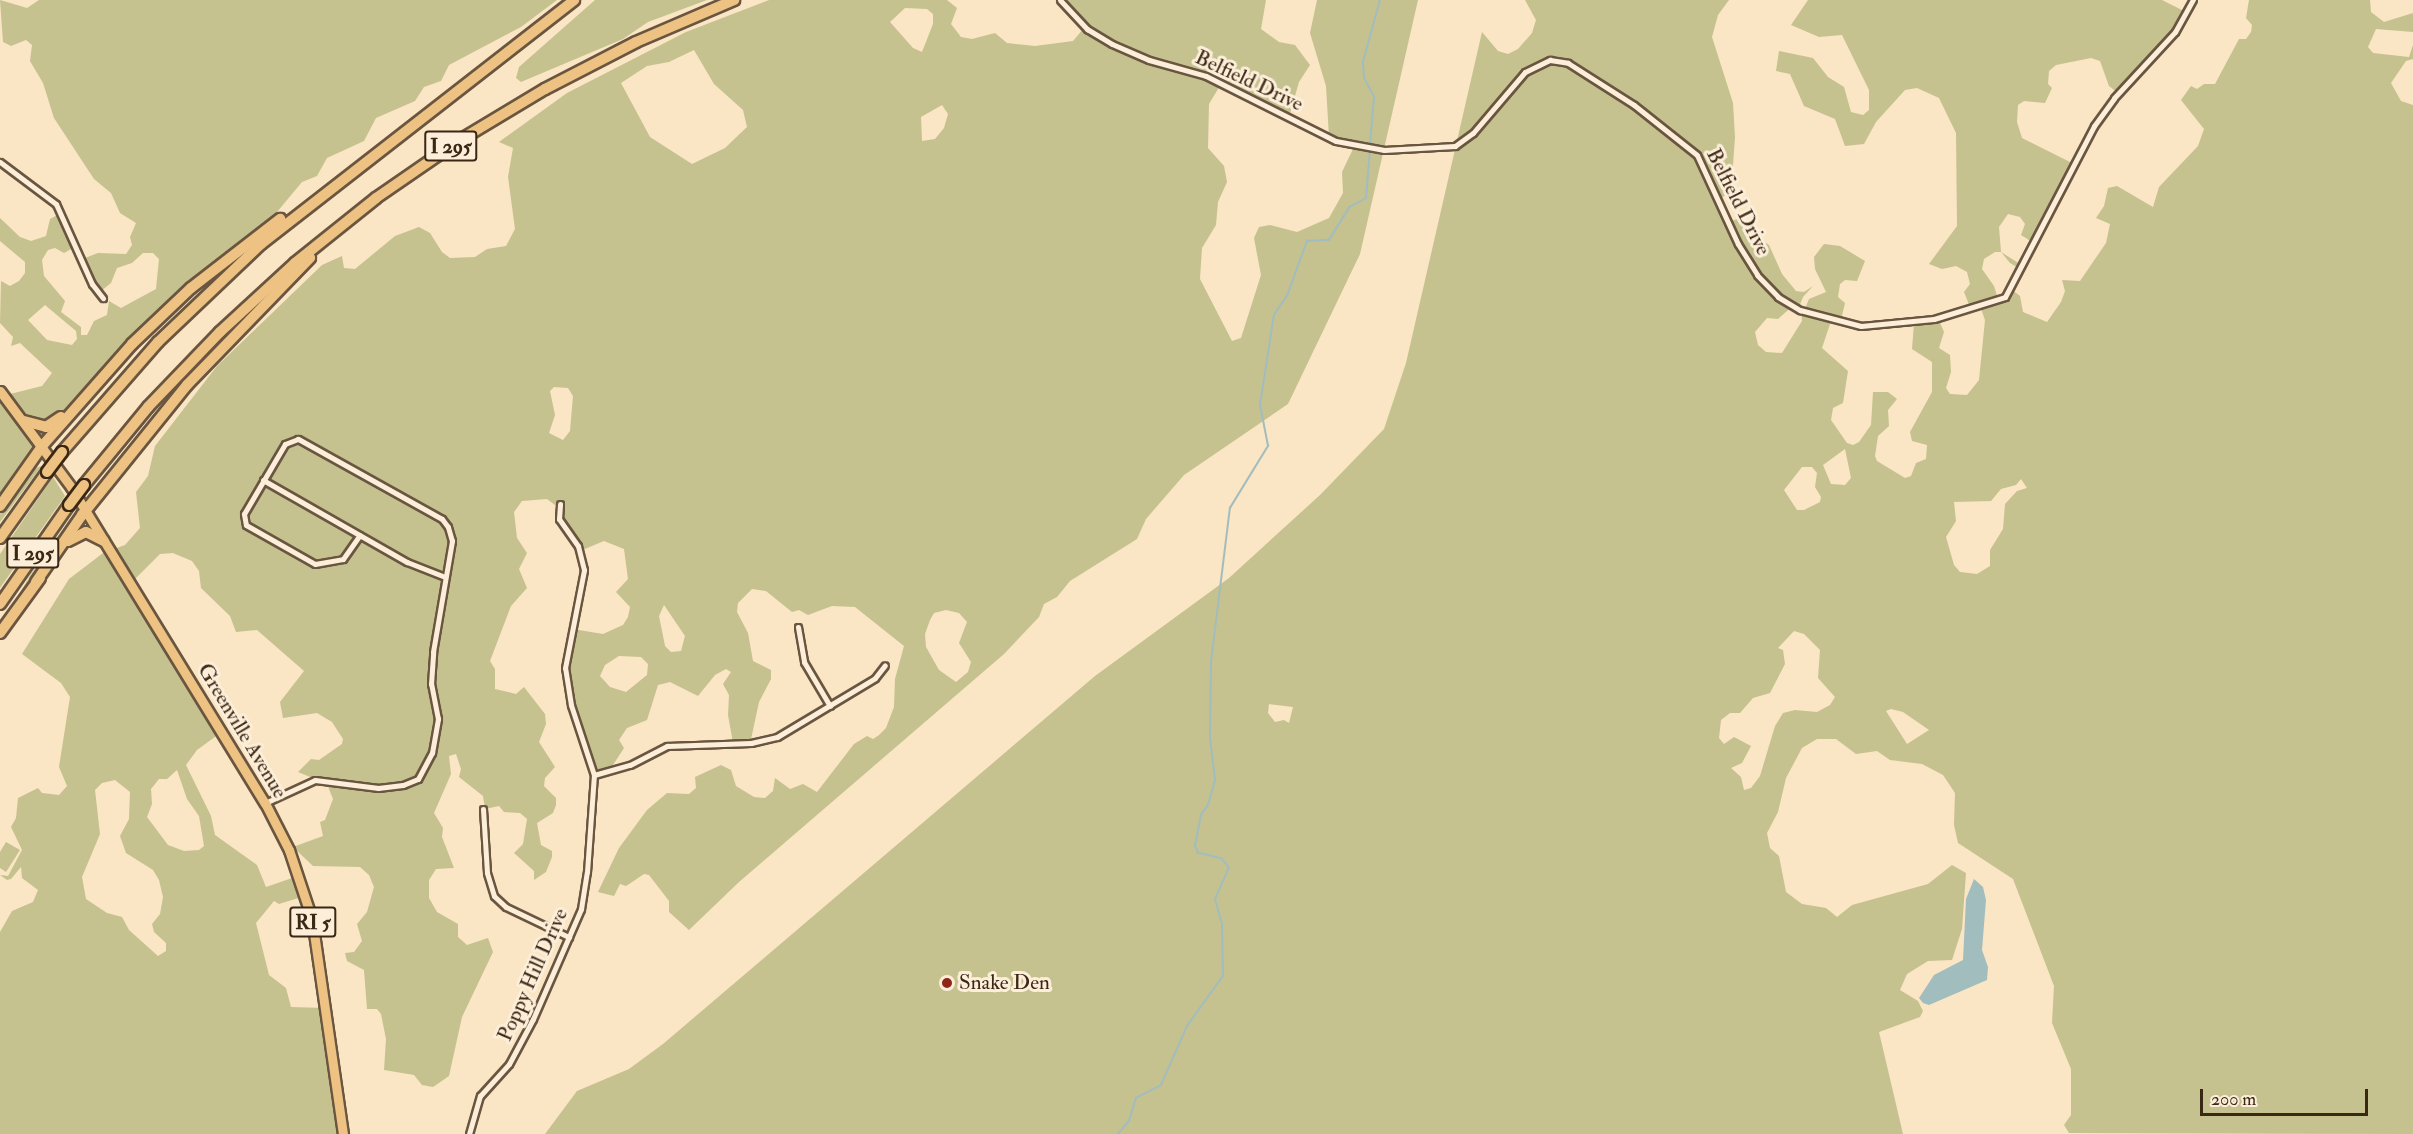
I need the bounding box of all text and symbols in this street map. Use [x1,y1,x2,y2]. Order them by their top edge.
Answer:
street label: Belfield Drive [1191,45,1307,117]
road number: I 295 [424,129,478,163]
street label: Belfield Drive [1700,144,1776,260]
road number: I 295 [6,536,60,570]
street label: Greenville Avenue [192,659,292,803]
road number: RI 5 [289,905,337,939]
street label: Poppy Hill Drive [492,905,574,1045]
place label: Snake Den [959,970,1050,996]
marker: Snake Den [940,976,954,990]
scale bar [2203,1077,2371,1115]
text: 200 m [2211,1088,2256,1111]

